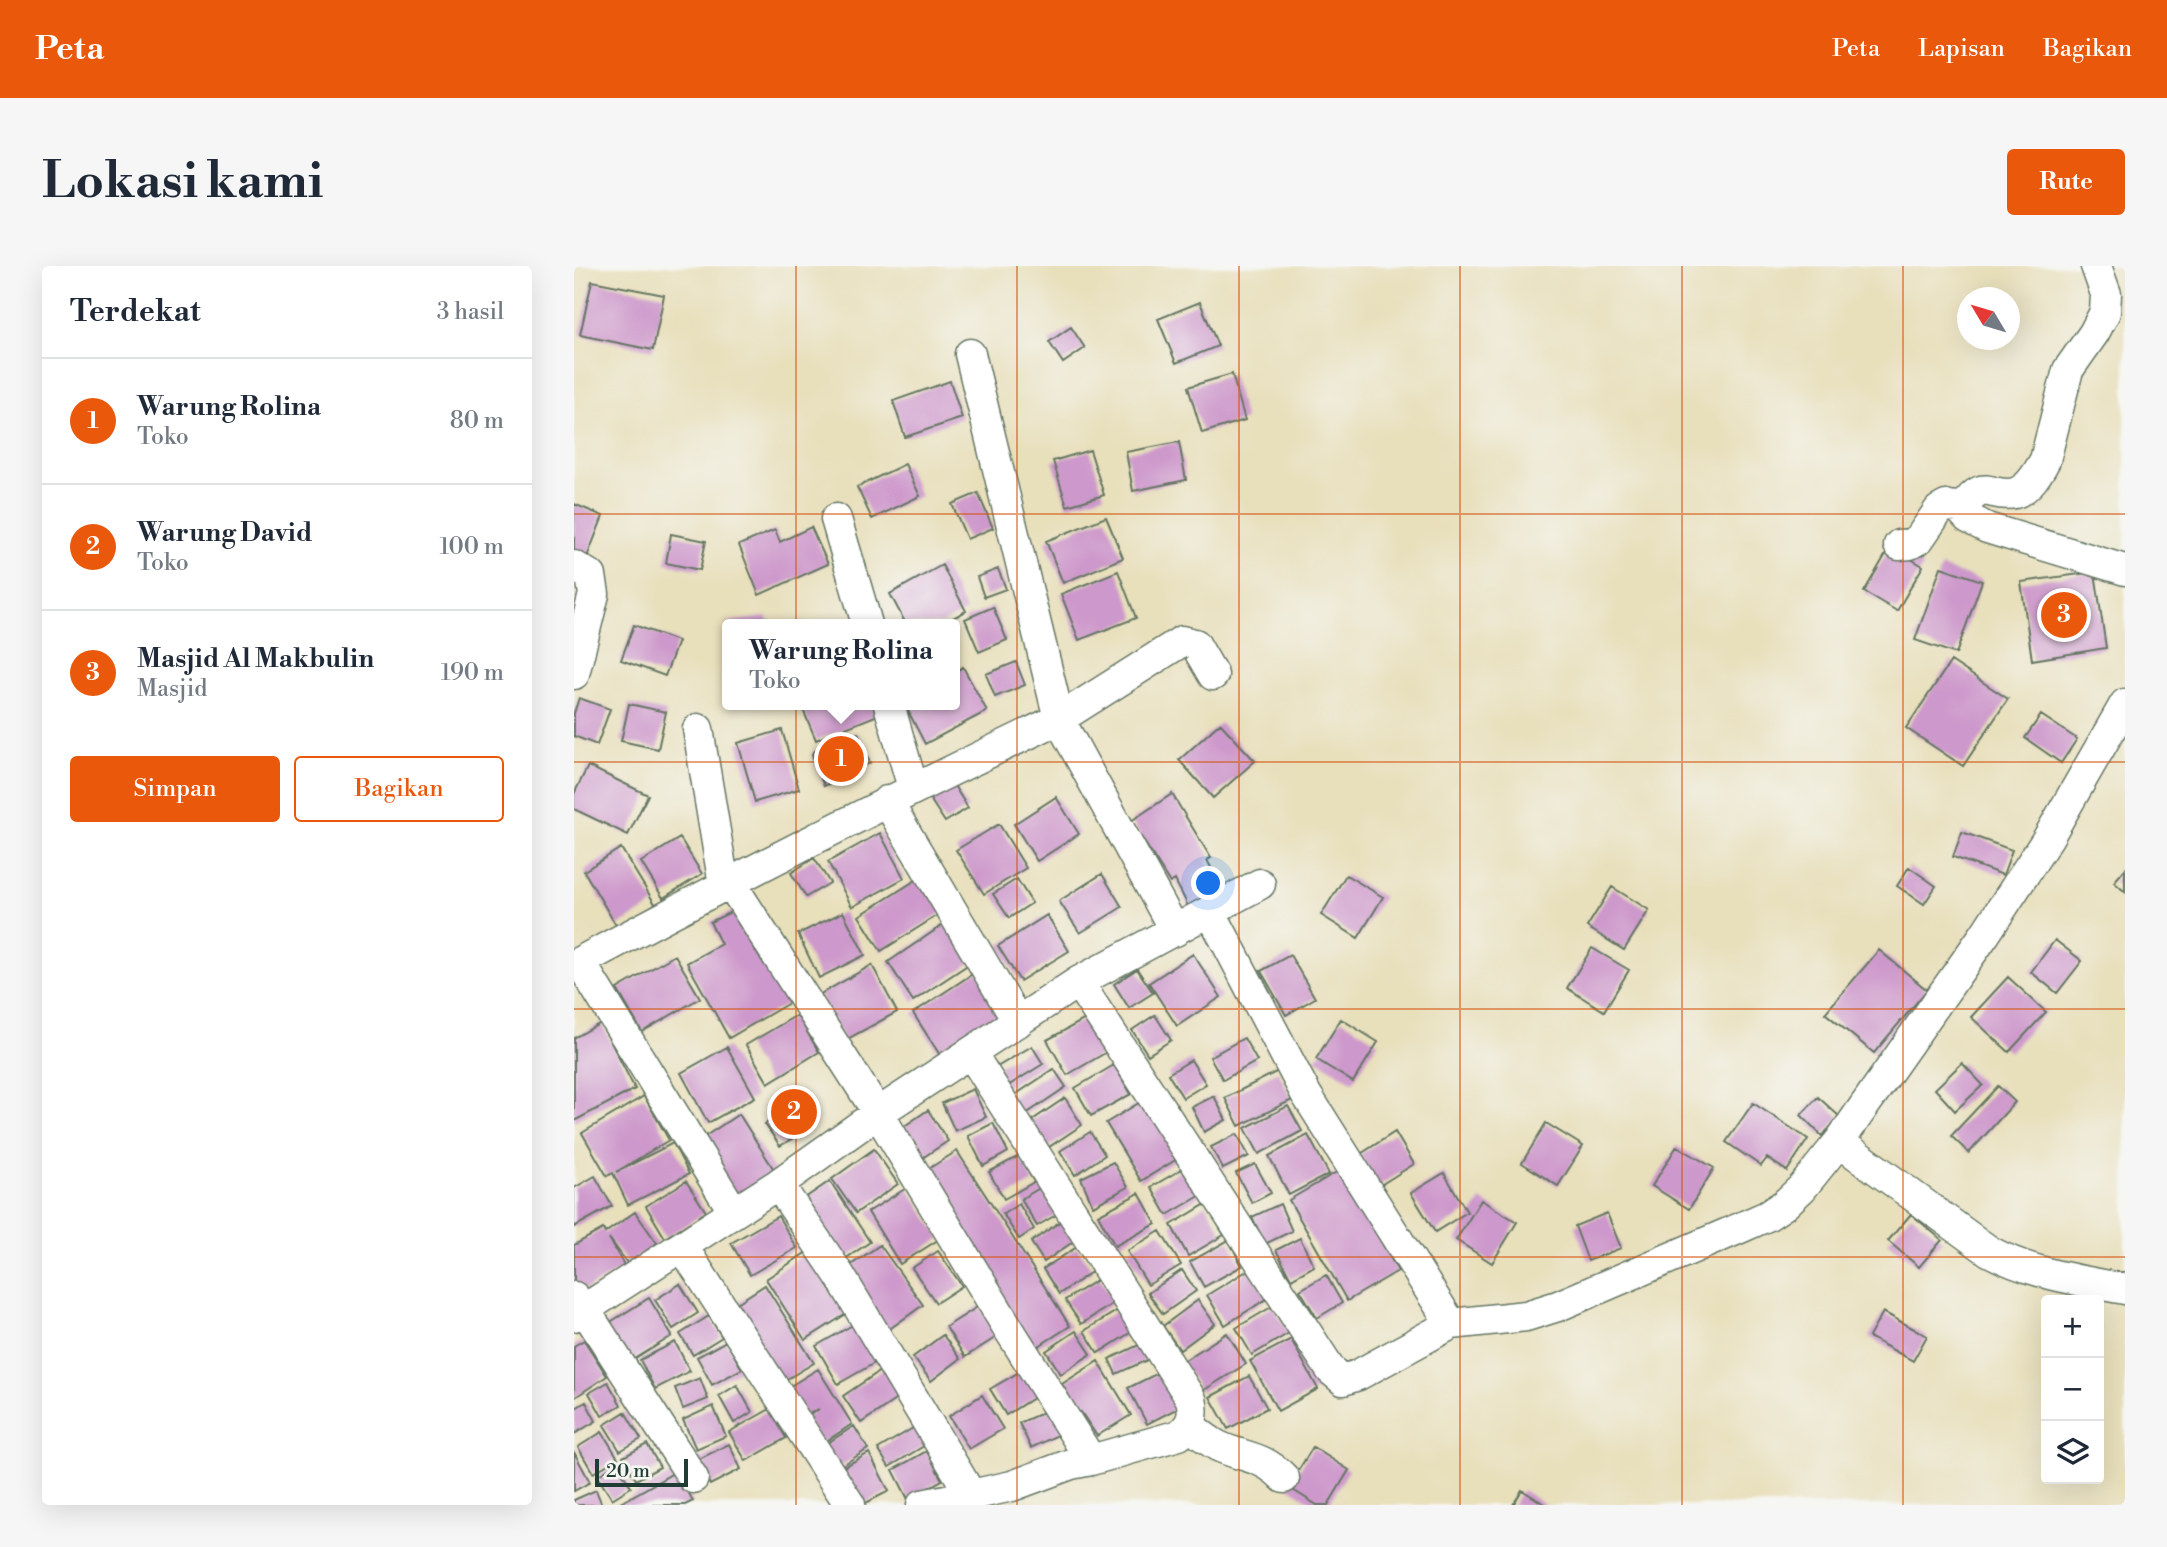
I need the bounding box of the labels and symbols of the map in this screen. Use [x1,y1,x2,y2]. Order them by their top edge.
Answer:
north arrow [1957,287,2020,350]
pin: 3 [2041,589,2087,641]
pin: 1 [818,733,864,785]
your location [1191,866,1225,900]
pin: 2 [771,1086,817,1138]
scale bar [595,1456,688,1488]

